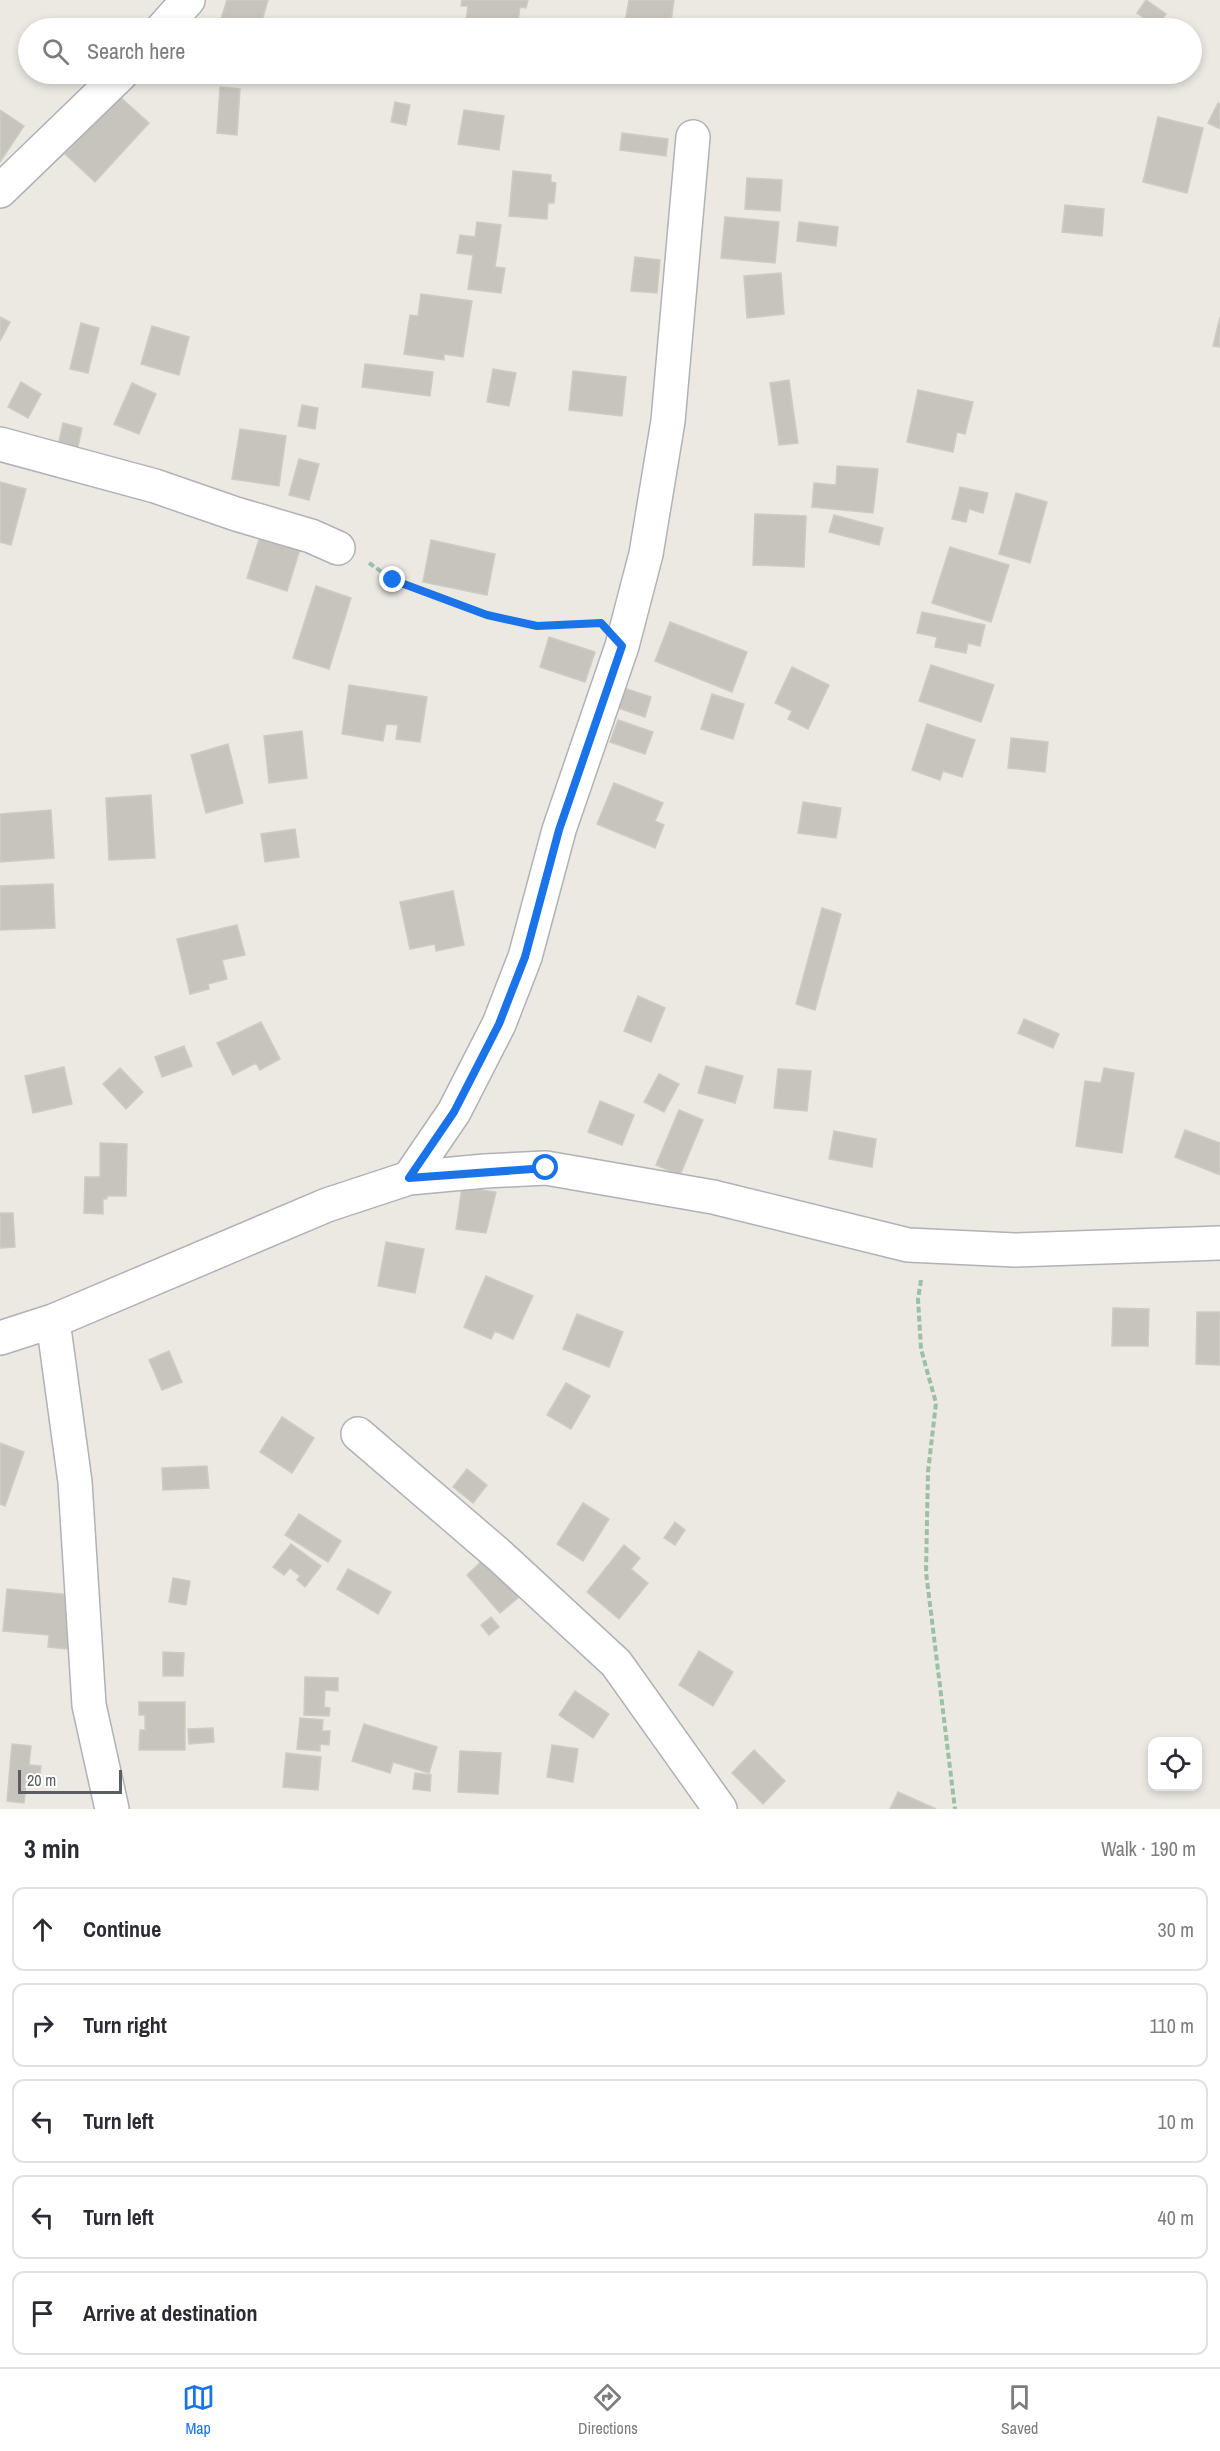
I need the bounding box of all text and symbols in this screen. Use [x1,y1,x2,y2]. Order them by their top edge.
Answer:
search box [18,18,1202,84]
icon: search [39,35,72,68]
text: Search here [87,36,185,66]
route end [379,566,405,592]
route start [532,1154,558,1180]
map controls [1148,1737,1202,1791]
button: locate [1148,1737,1202,1791]
scale bar [18,1767,122,1794]
text: 20 m [27,1769,56,1791]
text: 3 min [24,1831,80,1866]
text: Walk · 190 m [1101,1835,1196,1862]
icon: ahead [26,1913,59,1946]
text: Continue [83,1914,161,1944]
text: 30 m [1158,1916,1194,1943]
icon: right [26,2009,59,2042]
text: Turn right [83,2010,167,2040]
text: 110 m [1150,2012,1194,2039]
icon: left [26,2105,59,2138]
text: Turn left [83,2106,154,2136]
text: 10 m [1158,2108,1194,2135]
icon: left [26,2201,59,2234]
text: Turn left [83,2202,154,2232]
text: 40 m [1158,2204,1194,2231]
icon: arrive [26,2297,59,2330]
text: Arrive at destination [83,2298,257,2328]
tab: Map [182,2381,215,2439]
tab: Directions [578,2381,638,2439]
tab: Saved [1001,2381,1038,2439]

